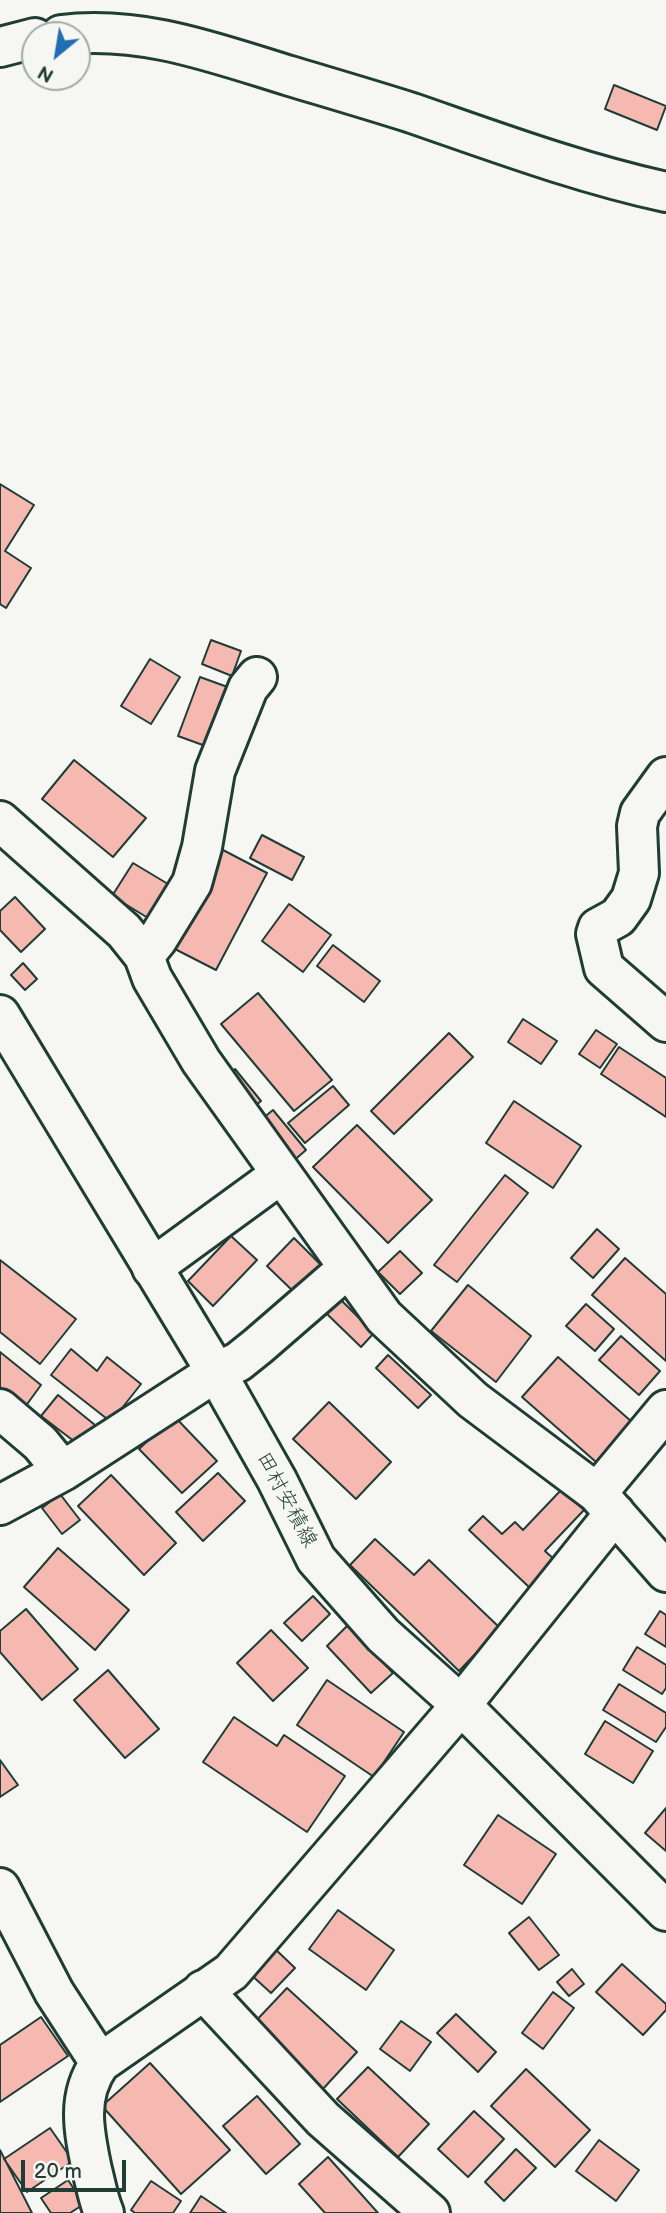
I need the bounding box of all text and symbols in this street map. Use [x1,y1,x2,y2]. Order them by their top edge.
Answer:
north arrow [21,21,91,91]
text: N [34,59,58,86]
street label: 田村安積線 [250,1448,322,1552]
scale bar [24,2146,130,2190]
text: 20 m [34,2159,82,2184]

